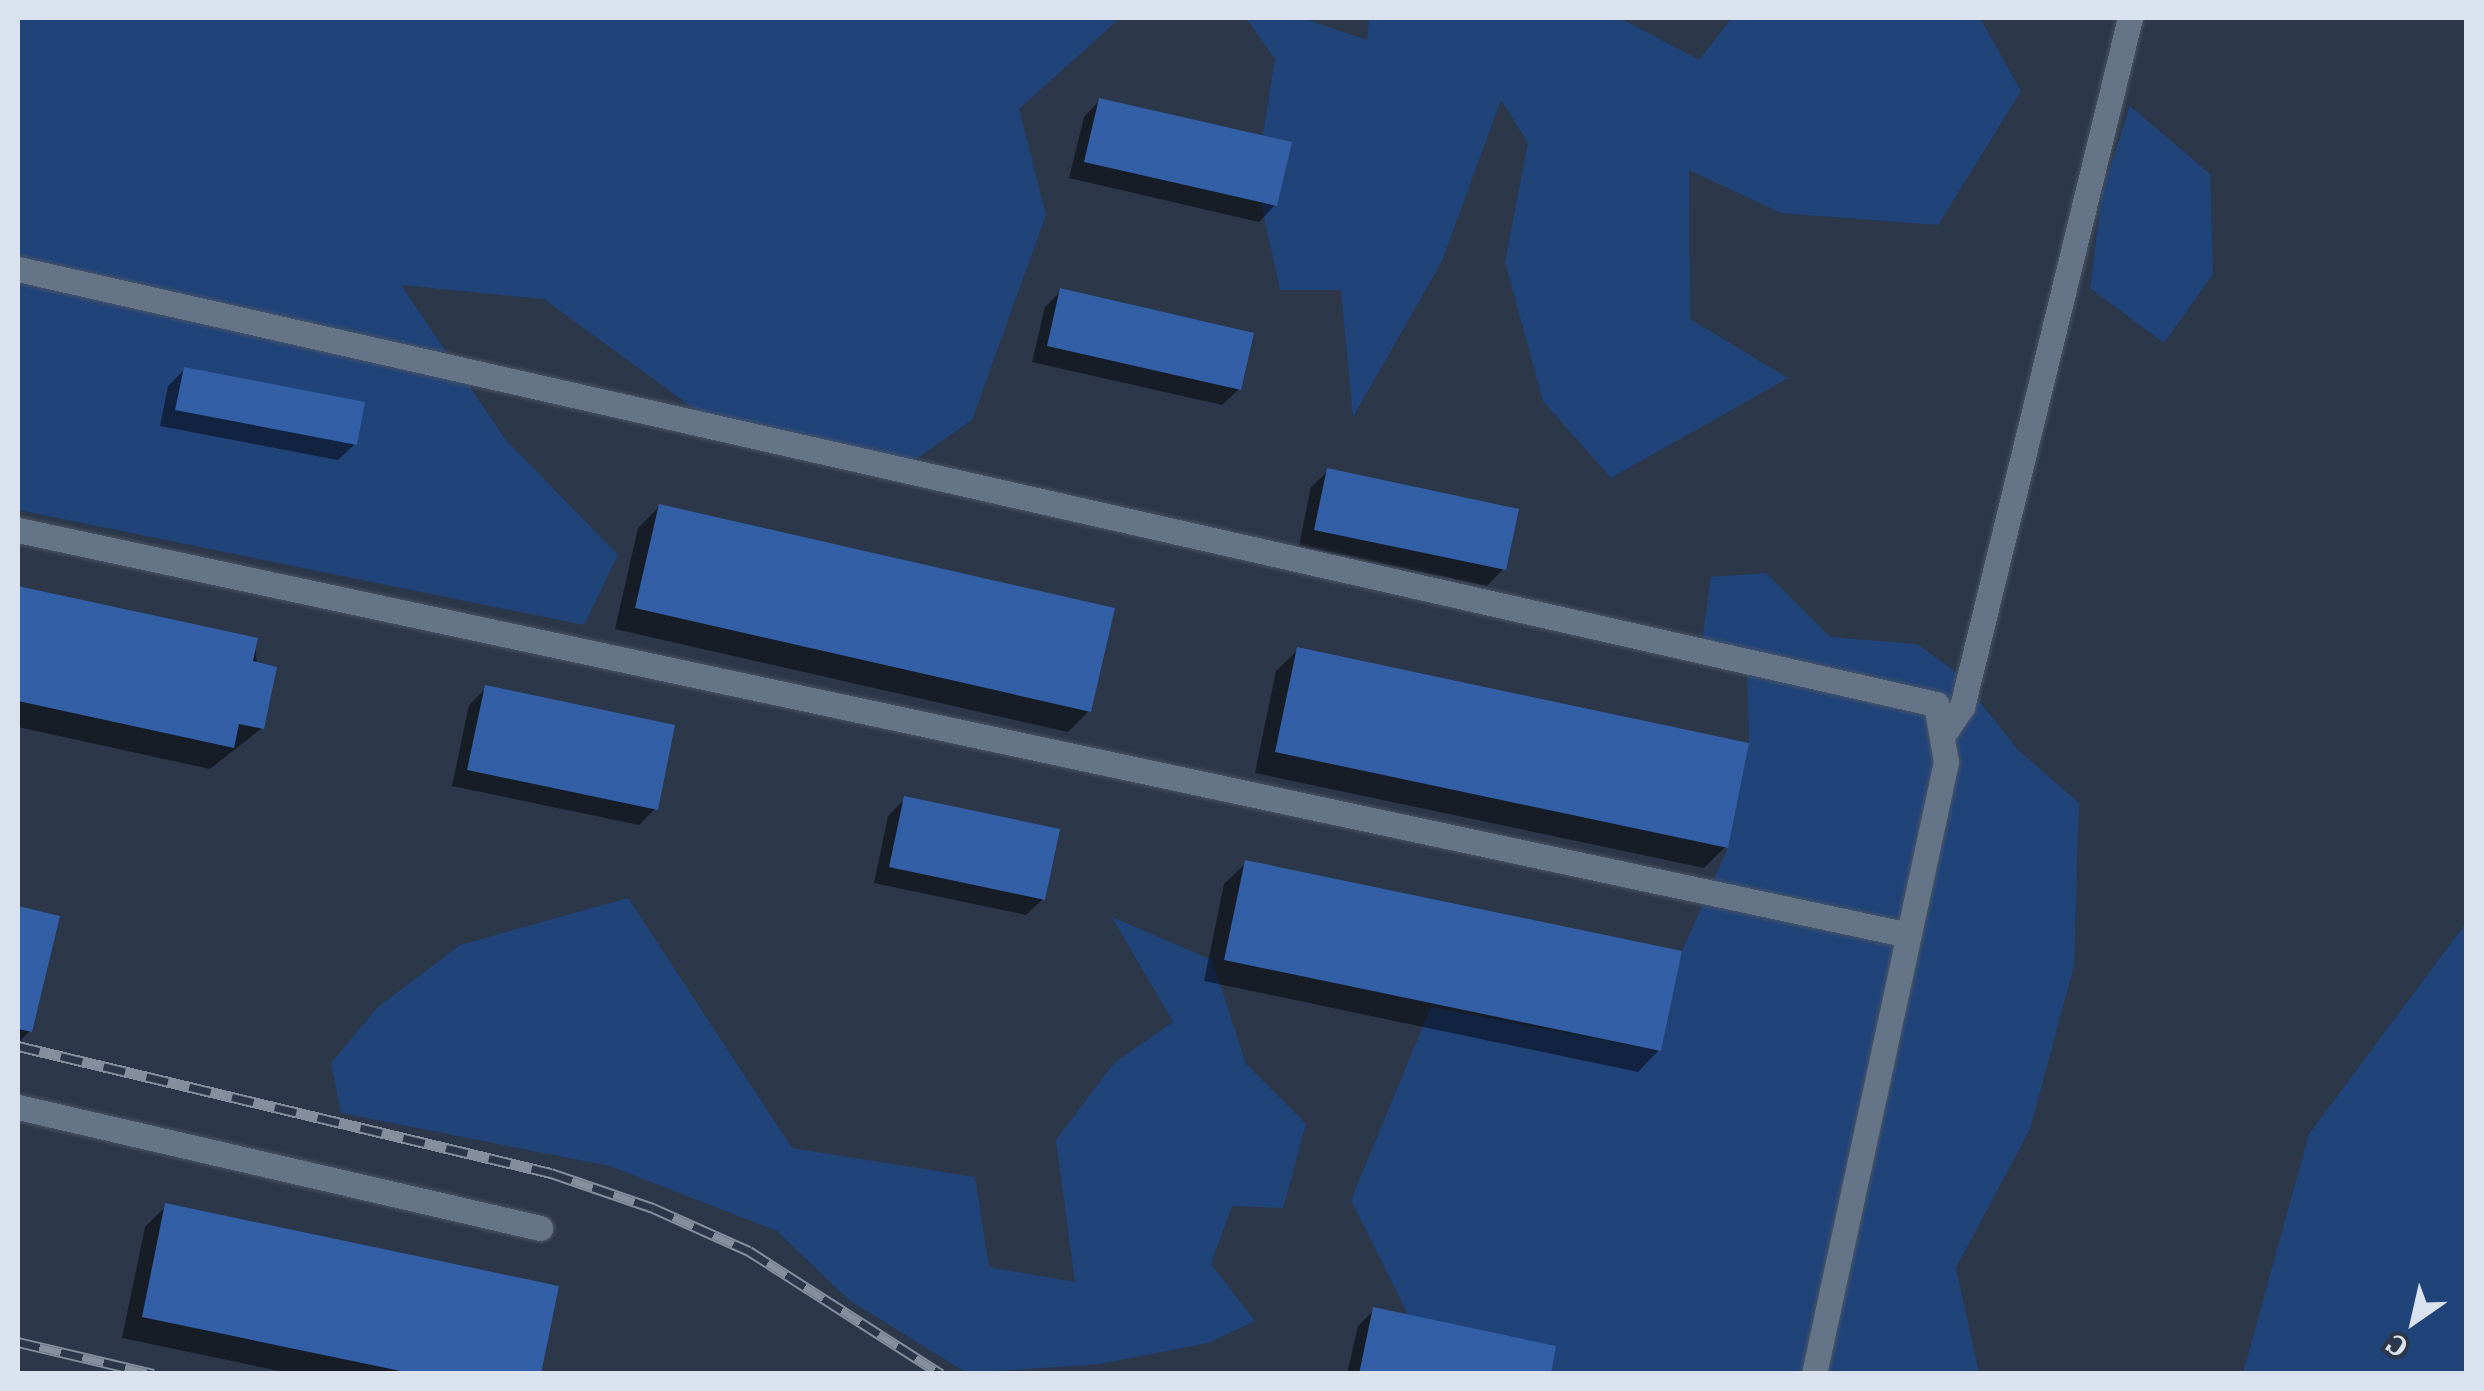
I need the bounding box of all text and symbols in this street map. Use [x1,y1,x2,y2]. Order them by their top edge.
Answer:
north arrow [2364,1271,2464,1371]
text: С [2379,1326,2415,1367]

